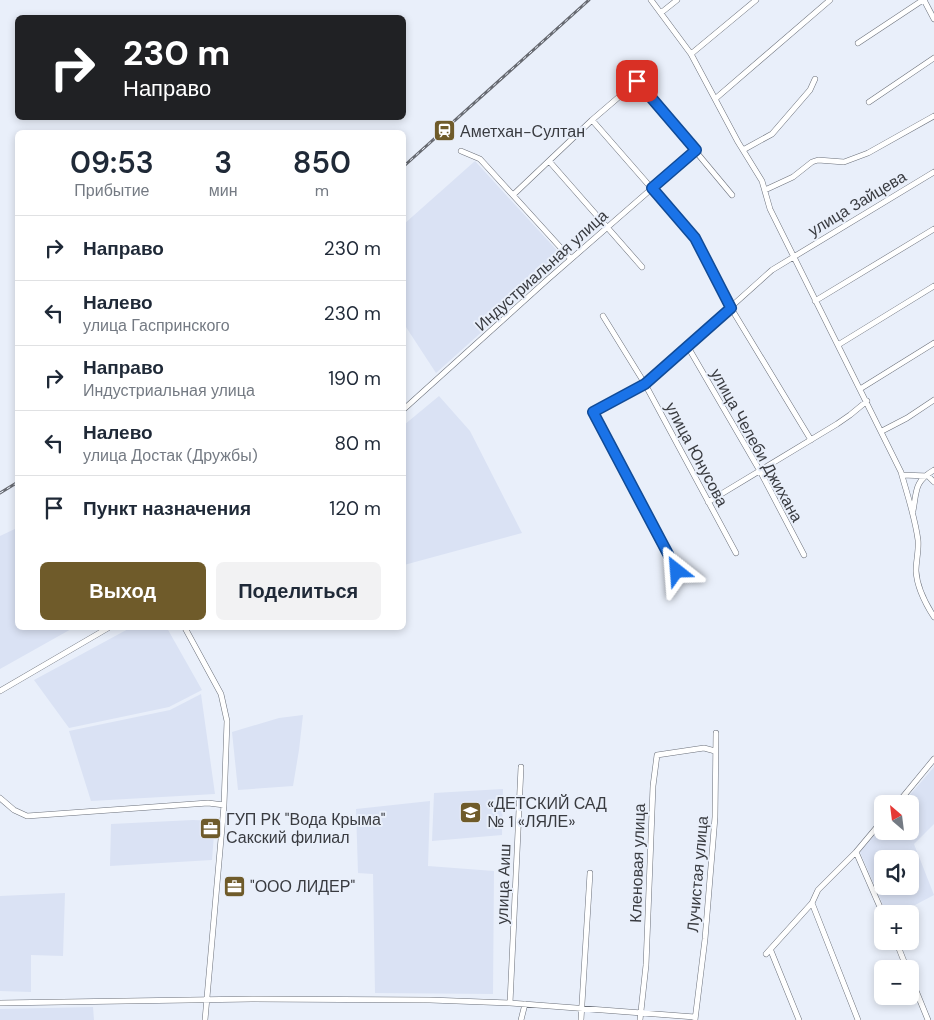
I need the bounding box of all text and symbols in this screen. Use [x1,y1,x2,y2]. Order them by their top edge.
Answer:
text: 230 m [123,30,230,76]
icon: right [40,35,105,100]
pin [616,60,658,102]
icon: arrive [623,67,651,95]
text: Направо [123,74,211,103]
station icon: Аметхан-Султан [432,119,456,143]
place label: Аметхан-Султан [460,121,585,142]
text: 09:53 [70,143,154,182]
text: 3 [214,143,232,182]
text: 850 [293,143,351,182]
street label: улица Зайцева [804,166,910,241]
text: Прибытие [74,180,149,201]
text: мин [209,180,238,201]
text: m [315,180,329,201]
street label: Индустриальная улица [470,205,612,336]
icon: right [40,234,68,262]
text: Направо [83,236,164,261]
text: 230 m [324,236,381,261]
text: Налево [83,290,153,315]
icon: left [40,299,68,327]
text: 230 m [324,301,381,326]
text: улица Гаспринского [83,315,230,336]
text: Направо [83,355,164,380]
icon: right [40,364,68,392]
street label: улица Челеби Джихана [706,365,808,526]
text: 190 m [328,366,381,391]
text: Индустриальная улица [83,380,255,401]
street label: улица Юнусова [660,398,733,510]
text: Налево [83,420,153,445]
icon: left [40,429,68,457]
text: 80 m [334,431,381,456]
text: улица Достак (Дружбы) [83,445,258,466]
icon: arrive [40,494,68,522]
text: Пункт назначения [83,496,251,521]
text: 120 m [329,496,381,521]
position arrow [650,544,702,596]
button: Выход [40,562,206,620]
button: Поделиться [216,562,381,620]
place label: «ДЕТСКИЙ САД № 1 «ЛЯЛЕ» [487,793,607,832]
north arrow [874,795,919,840]
map controls [874,795,919,1005]
school or university icon: «ДЕТСКИЙ САД № 1 «ЛЯЛЕ» [459,800,483,824]
street label: Кленовая улица [625,803,650,923]
place label: ГУП РК "Вода Крыма" Сакский филиал [226,809,386,848]
street label: Лучистая улица [682,815,713,933]
office icon: ГУП РК "Вода Крыма" Сакский филиал [198,816,222,840]
street label: улица Аиш [492,843,515,925]
button: sound [874,850,919,895]
office icon: "ООО ЛИДЕР" [222,874,246,898]
place label: "ООО ЛИДЕР" [250,876,355,897]
button: + [874,905,919,950]
button: − [874,960,919,1005]

